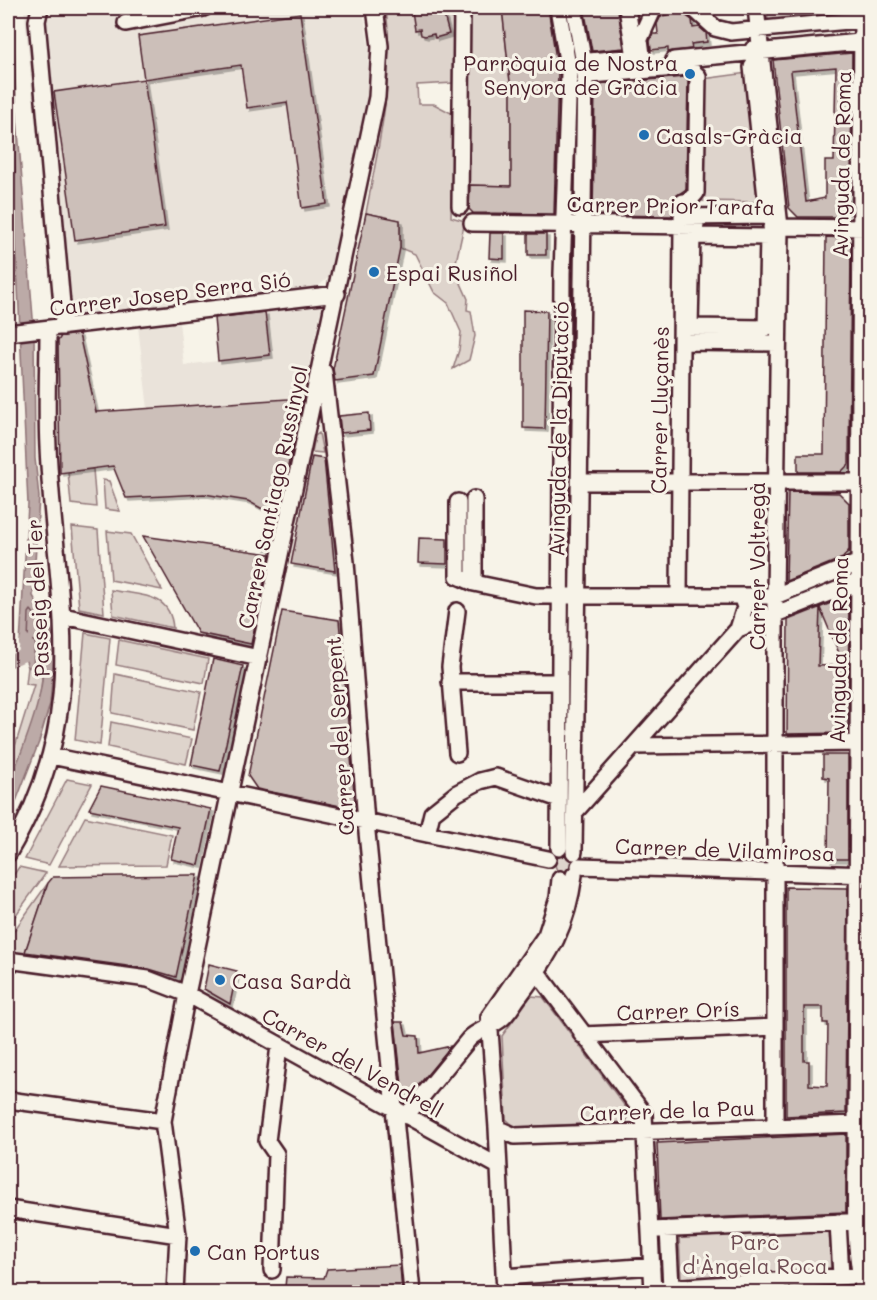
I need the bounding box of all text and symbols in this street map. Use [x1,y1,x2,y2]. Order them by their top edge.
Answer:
place label: Parròquia de Nostra Senyora de Gràcia [463,49,678,100]
marker: Parròquia de Nostra Senyora de Gràcia [683,67,697,81]
street label: Avinguda de Roma [826,70,856,258]
place label: Casals-Gràcia [656,122,803,149]
marker: Casals-Gràcia [637,128,651,142]
street label: Carrer Prior Tarafa [566,190,776,220]
place label: Espai Rusiñol [386,259,518,286]
street label: Carrer Josep Serra Sió [48,265,292,321]
marker: Espai Rusiñol [367,265,381,279]
street label: Avinguda de la Diputació [542,301,574,557]
street label: Carrer Lluçanès [644,326,674,494]
street label: Carrer Santiago Russinyol [231,363,313,631]
street label: Carrer Voltregà [743,482,770,650]
street label: Passeig del Ter [19,518,55,678]
street label: Avinguda de Roma [823,556,853,744]
street label: Carrer del Serpent [319,635,359,837]
street label: Carrer de Vilamirosa [615,832,835,866]
place label: Casa Sardà [232,967,352,994]
marker: Casa Sardà [213,973,227,987]
street label: Carrer Orís [616,994,740,1026]
street label: Carrer del Vendrell [258,1001,448,1123]
street label: Carrer de la Pau [579,1093,755,1127]
park label: Parc d'Àngela Roca [682,1228,828,1279]
place label: Can Portus [207,1238,320,1265]
marker: Can Portus [188,1244,202,1258]

